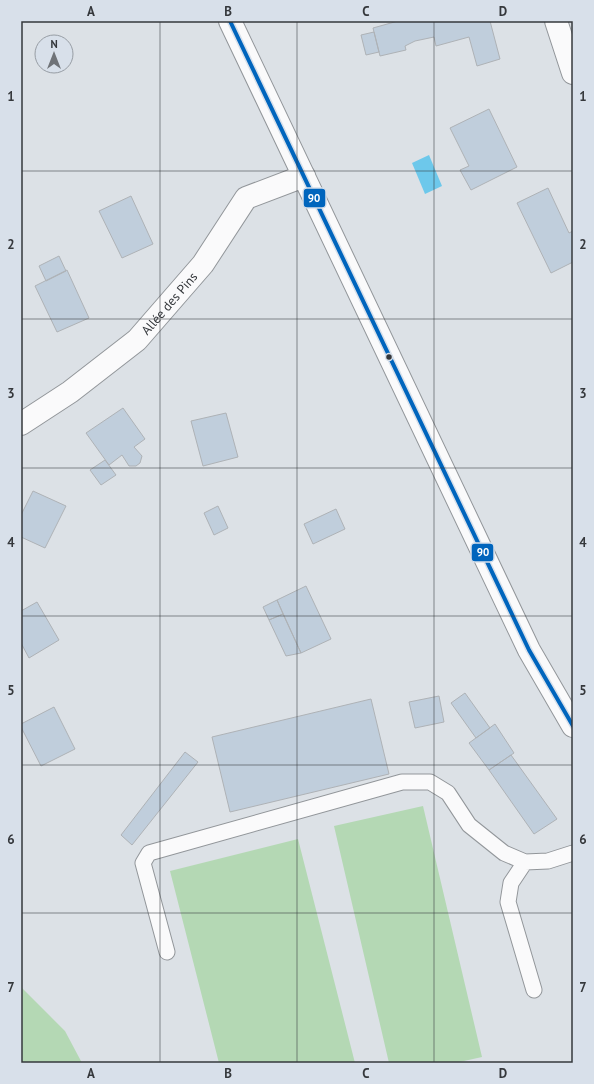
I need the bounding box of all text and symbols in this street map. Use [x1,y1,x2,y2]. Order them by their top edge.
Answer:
text: A [87,3,95,20]
text: B [224,3,232,20]
text: C [362,3,370,20]
text: D [499,3,507,20]
north arrow [34,34,74,74]
text: N [50,37,58,51]
text: 1 [7,88,15,105]
text: 1 [579,88,587,105]
line badge: 90 [303,188,326,208]
text: 90 [308,191,320,205]
text: 2 [7,236,15,253]
text: 2 [579,236,587,253]
street label: Allée des Pins [137,268,201,338]
unlabelled marker [384,352,394,362]
text: 3 [7,385,15,402]
text: 3 [579,385,587,402]
text: 4 [7,534,15,551]
text: 4 [579,534,587,551]
line badge: 90 [471,543,494,562]
text: 90 [477,545,489,559]
text: 5 [7,682,15,699]
text: 5 [579,682,587,699]
text: 6 [7,831,15,848]
text: 6 [579,831,587,848]
text: 7 [7,979,15,996]
text: 7 [579,979,587,996]
text: A [87,1065,95,1082]
text: B [224,1065,232,1082]
text: C [362,1065,370,1082]
text: D [499,1065,507,1082]

